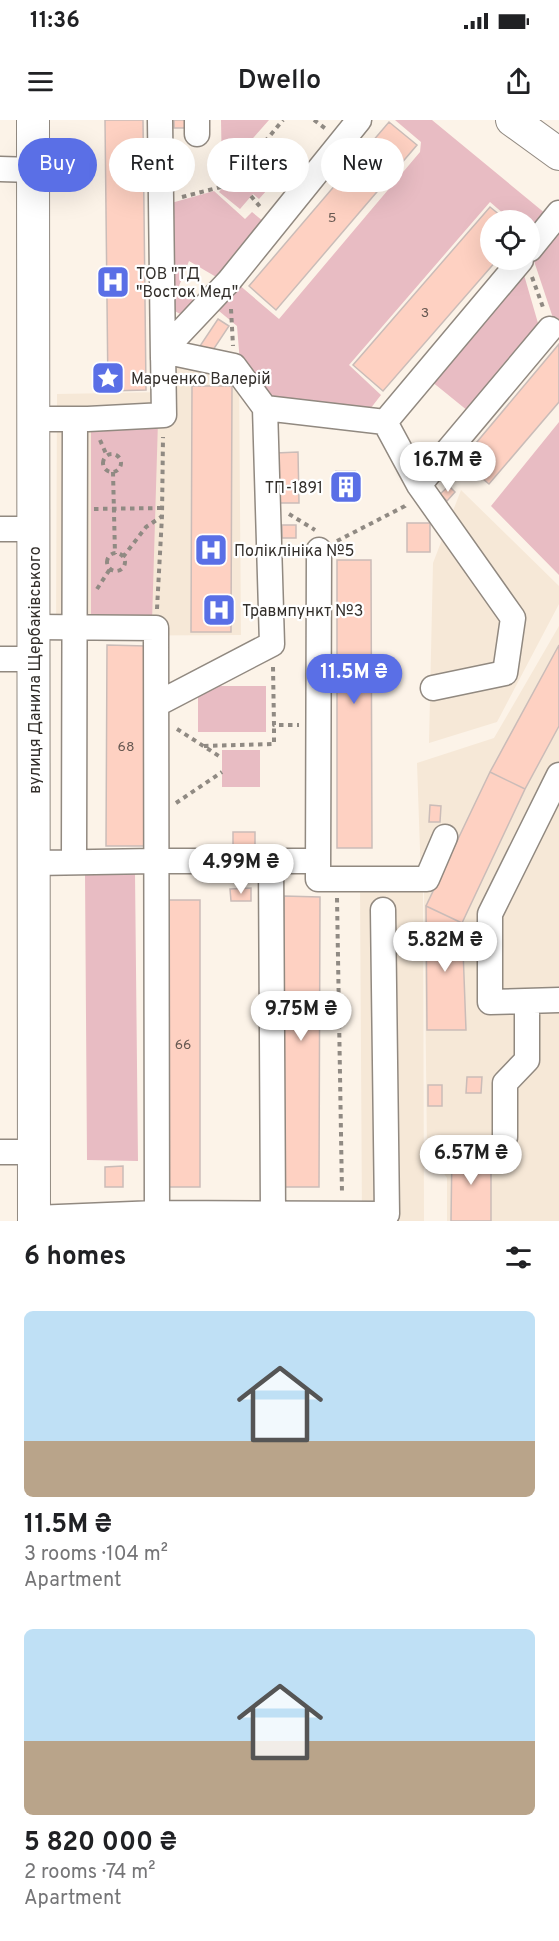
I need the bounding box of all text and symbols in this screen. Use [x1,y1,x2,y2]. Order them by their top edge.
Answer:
text: 11:36 [30,8,80,35]
text: Dwello [238,64,321,98]
icon: menu [24,65,57,98]
icon: share [502,65,535,98]
chip: Buy [18,138,97,192]
chip: Rent [109,138,195,192]
chip: Filters [207,138,309,192]
chip: New [321,138,404,192]
house number: 5 [328,210,336,227]
map controls [480,210,540,270]
button: locate [480,210,540,270]
hospital icon: ТОВ "ТД "Восток Мед" [95,264,131,300]
place label: ТОВ "ТД "Восток Мед" [136,265,238,303]
house number: 3 [421,305,429,322]
place icon: Марченко Валерій [90,360,126,396]
place label: Марченко Валерій [131,370,271,390]
pin: 16.7M ₴ [393,442,503,493]
text: 16.7M ₴ [414,448,482,474]
building icon: ТП-1891 [328,469,364,505]
place label: ТП-1891 [265,479,323,499]
hospital icon: Поліклініка №5 [193,532,229,568]
place label: Поліклініка №5 [234,542,355,562]
street label: вулиця Данила Щербаківського [26,546,46,794]
hospital icon: Травмпункт №3 [201,592,237,628]
place label: Травмпункт №3 [242,602,363,622]
pin: 11.5M ₴ [299,654,409,705]
text: 11.5M ₴ [320,660,388,686]
house number: 68 [118,739,134,756]
pin: 4.99M ₴ [186,844,296,895]
text: 4.99M ₴ [203,850,279,876]
pin: 5.82M ₴ [390,922,500,973]
text: 5.82M ₴ [407,928,483,954]
pin: 9.75M ₴ [246,991,356,1042]
text: 9.75M ₴ [265,997,337,1023]
house number: 66 [175,1037,191,1054]
pin: 6.57M ₴ [416,1135,526,1186]
text: 6.57M ₴ [434,1141,508,1167]
text: 6 homes [24,1241,126,1274]
icon: filters [502,1241,535,1274]
icon: home [226,1350,334,1458]
text: 11.5M ₴ [24,1509,112,1542]
text: 3 rooms · 104 m² [24,1542,168,1568]
text: Apartment [24,1568,122,1594]
icon: home [226,1668,334,1776]
text: 5 820 000 ₴ [24,1827,177,1860]
text: 2 rooms · 74 m² [24,1860,155,1886]
text: Apartment [24,1886,122,1912]

